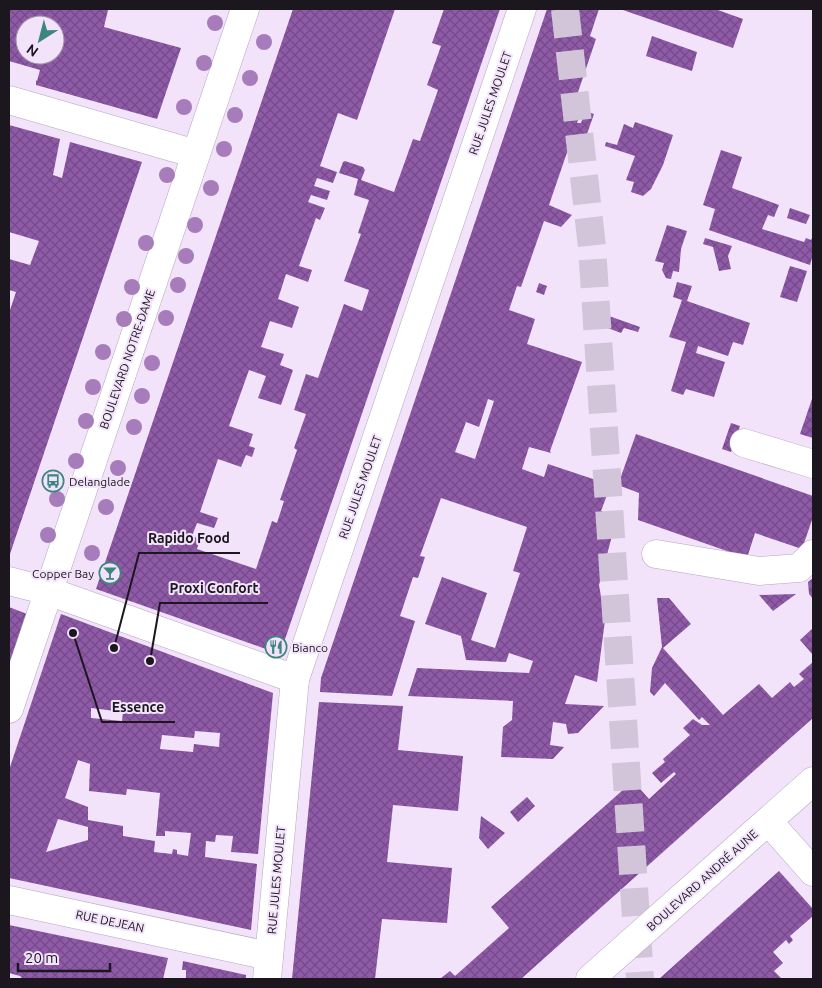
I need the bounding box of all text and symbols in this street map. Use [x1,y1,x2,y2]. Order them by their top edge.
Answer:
north arrow [15,15,65,65]
text: N [23,41,41,60]
street label: RUE JULES MOULET [466,49,514,156]
street label: BOULEVARD NOTRE-DAME [97,287,157,431]
street label: RUE JULES MOULET [336,433,384,540]
bus stop icon: Delanglade [41,469,65,493]
place label: Delanglade [69,475,130,488]
callout: Rapido Food [139,524,240,553]
text: Rapido Food [148,530,230,546]
bar icon: Copper Bay [98,561,122,585]
place label: Copper Bay [32,567,94,580]
callout: Proxi Confort [160,574,268,603]
text: Proxi Confort [170,580,258,596]
restaurant icon: Bianco [264,635,288,659]
place label: Bianco [292,641,328,654]
callout: Essence [102,693,175,722]
text: Essence [112,699,164,715]
street label: RUE JULES MOULET [265,825,287,935]
street label: BOULEVARD ANDRÉ AUNE [644,827,760,933]
street label: RUE DEJEAN [75,907,145,935]
scale bar [18,940,110,972]
text: 20 m [25,949,58,966]

